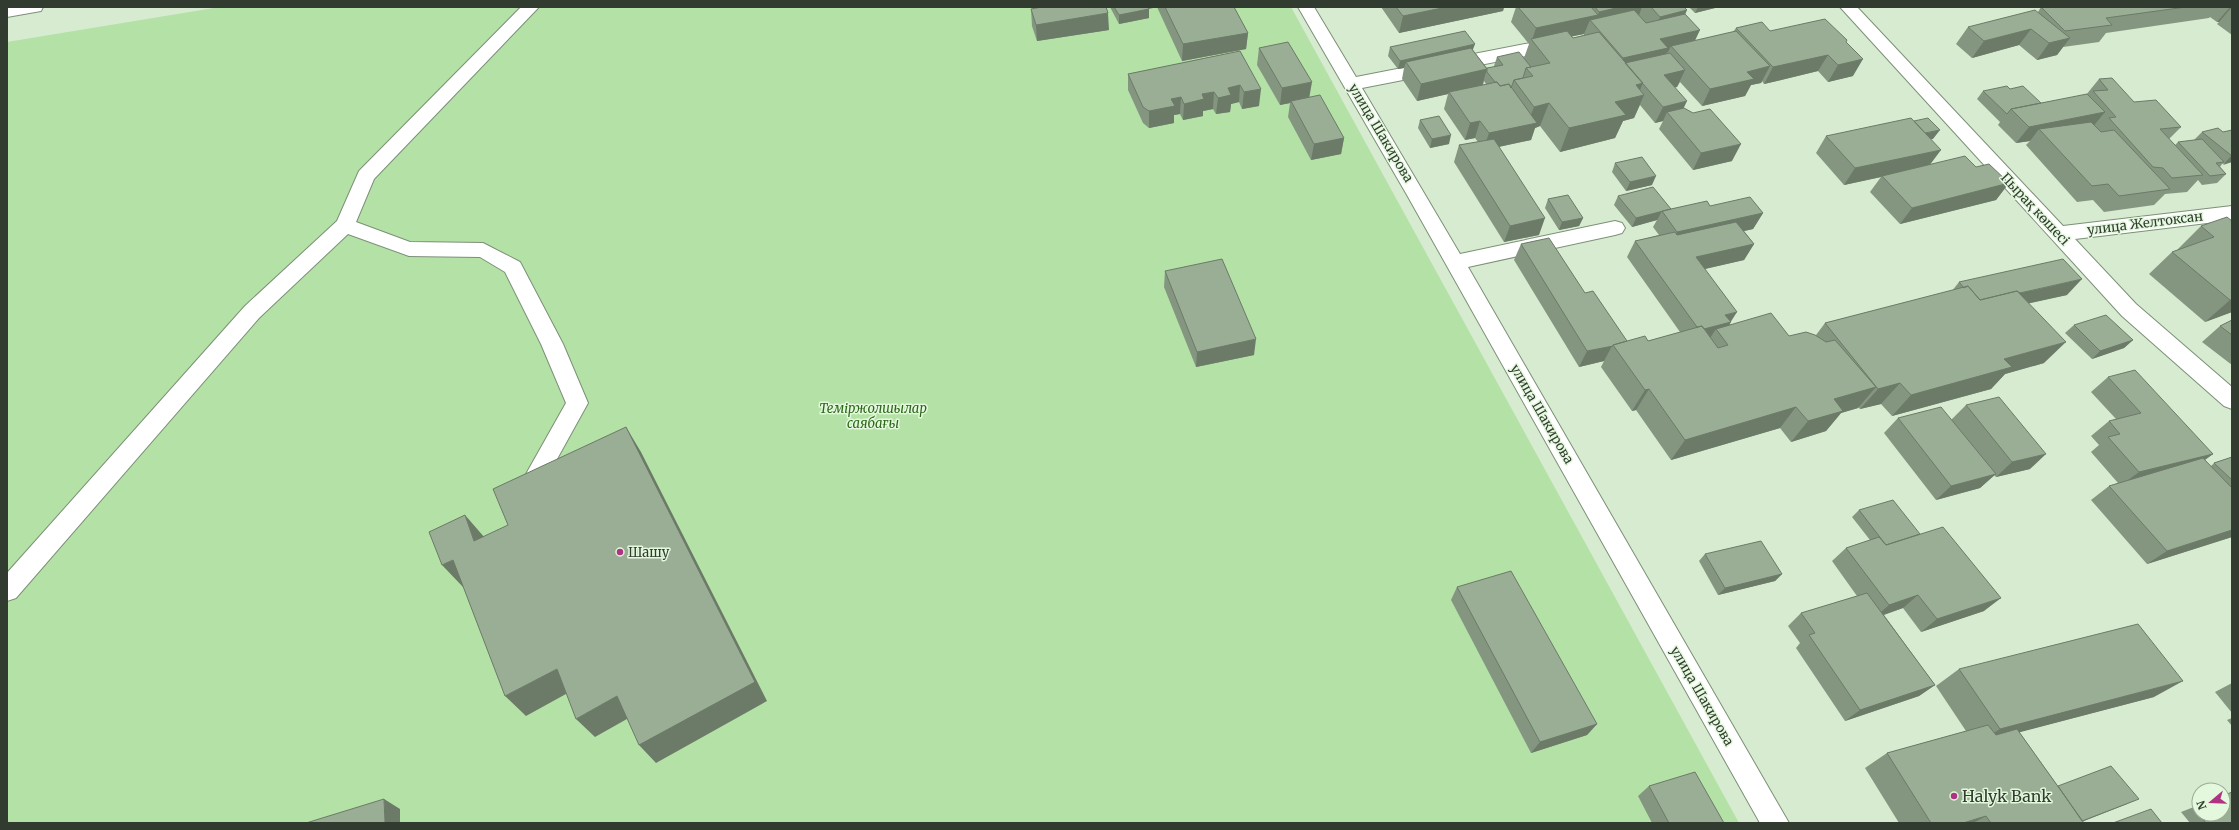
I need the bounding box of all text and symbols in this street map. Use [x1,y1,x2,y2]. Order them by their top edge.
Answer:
street label: улица Шакирова [1345,81,1417,185]
street label: Пырақ көшесі [1997,169,2073,249]
street label: улица Желтоксан [2086,207,2204,239]
street label: улица Шакирова [1507,361,1577,467]
park label: Теміржолшылар саябағы [819,400,927,432]
place label: Шашу [628,544,670,561]
marker: Шашу [615,547,625,557]
street label: улица Шакирова [1667,643,1737,749]
north arrow [2191,782,2231,822]
place label: Halyk Bank [1962,786,2052,806]
marker: Halyk Bank [1949,791,1959,801]
text: N [2193,799,2210,812]

